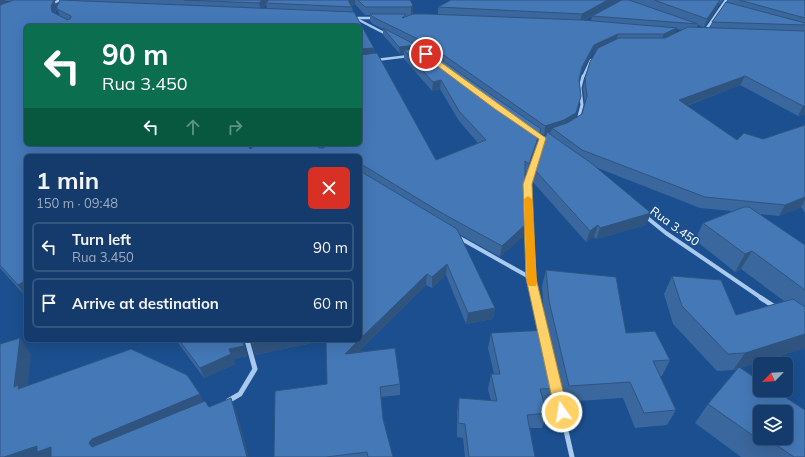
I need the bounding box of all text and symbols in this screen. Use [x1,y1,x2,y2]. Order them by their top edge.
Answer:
text: 90 m [102,37,168,72]
pin [409,37,443,71]
icon: left [36,40,88,92]
icon: arrive [415,43,437,65]
text: Rua 3.450 [102,72,188,95]
icon: left [140,116,162,138]
icon: ahead [182,116,204,138]
icon: right [224,116,246,138]
text: 1 min [36,165,99,195]
button: close [308,167,350,209]
text: 150 m · 09:48 [36,195,118,211]
street label: Rua 3.450 [647,203,703,249]
text: Turn left [72,230,131,249]
icon: left [38,236,60,258]
text: 90 m [313,238,348,257]
text: Rua 3.450 [72,249,134,265]
icon: arrive [38,292,60,314]
text: Arrive at destination [72,294,219,313]
text: 60 m [313,294,348,313]
north arrow [753,357,793,397]
map controls [753,357,793,445]
position arrow [541,391,583,433]
button: layers [753,405,793,445]

